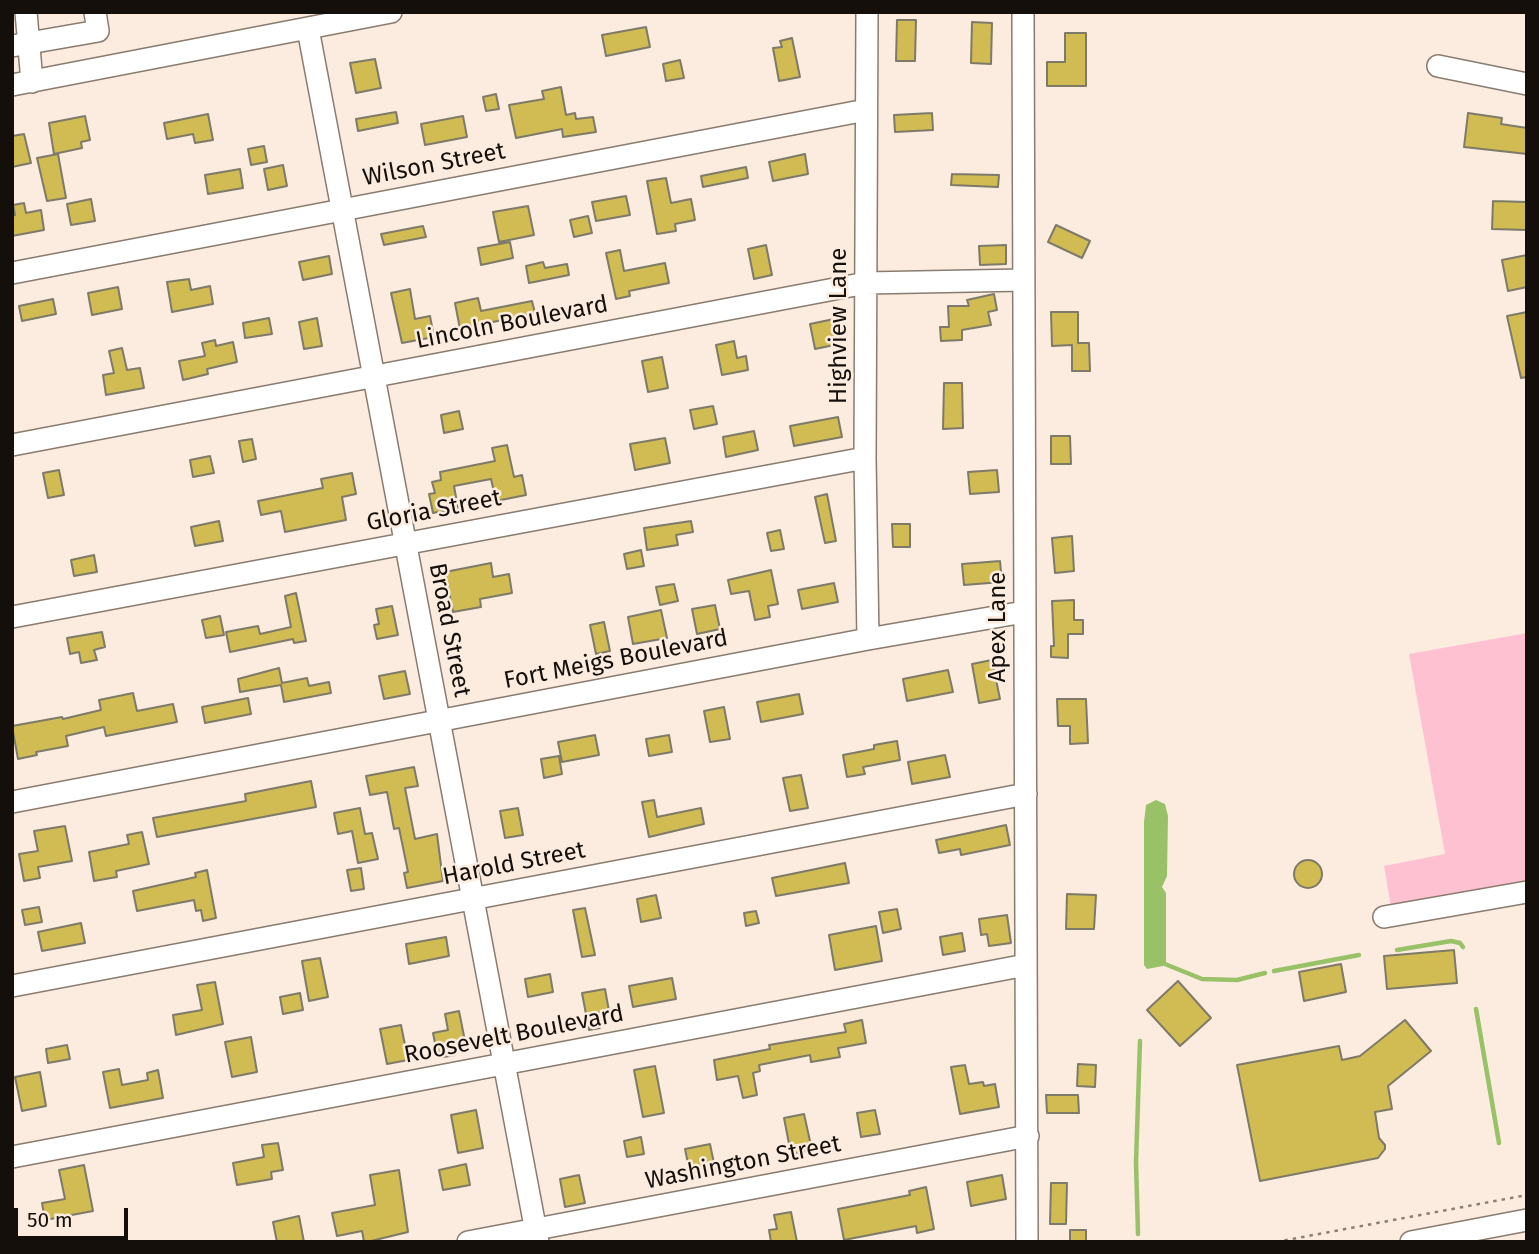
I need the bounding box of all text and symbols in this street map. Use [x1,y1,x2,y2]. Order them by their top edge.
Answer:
street label: Wilson Street [360,137,508,193]
street label: Highview Lane [825,248,853,404]
street label: Lincoln Boulevard [413,290,611,356]
street label: Gloria Street [364,484,504,538]
street label: Broad Street [422,561,476,699]
street label: Apex Lane [984,572,1012,682]
street label: Fort Meigs Boulevard [502,624,730,696]
street label: Harold Street [440,836,588,892]
street label: Roosevelt Boulevard [402,1000,626,1070]
street label: Washington Street [643,1130,843,1196]
scale bar [18,1194,131,1238]
text: 50 m [27,1207,73,1233]

